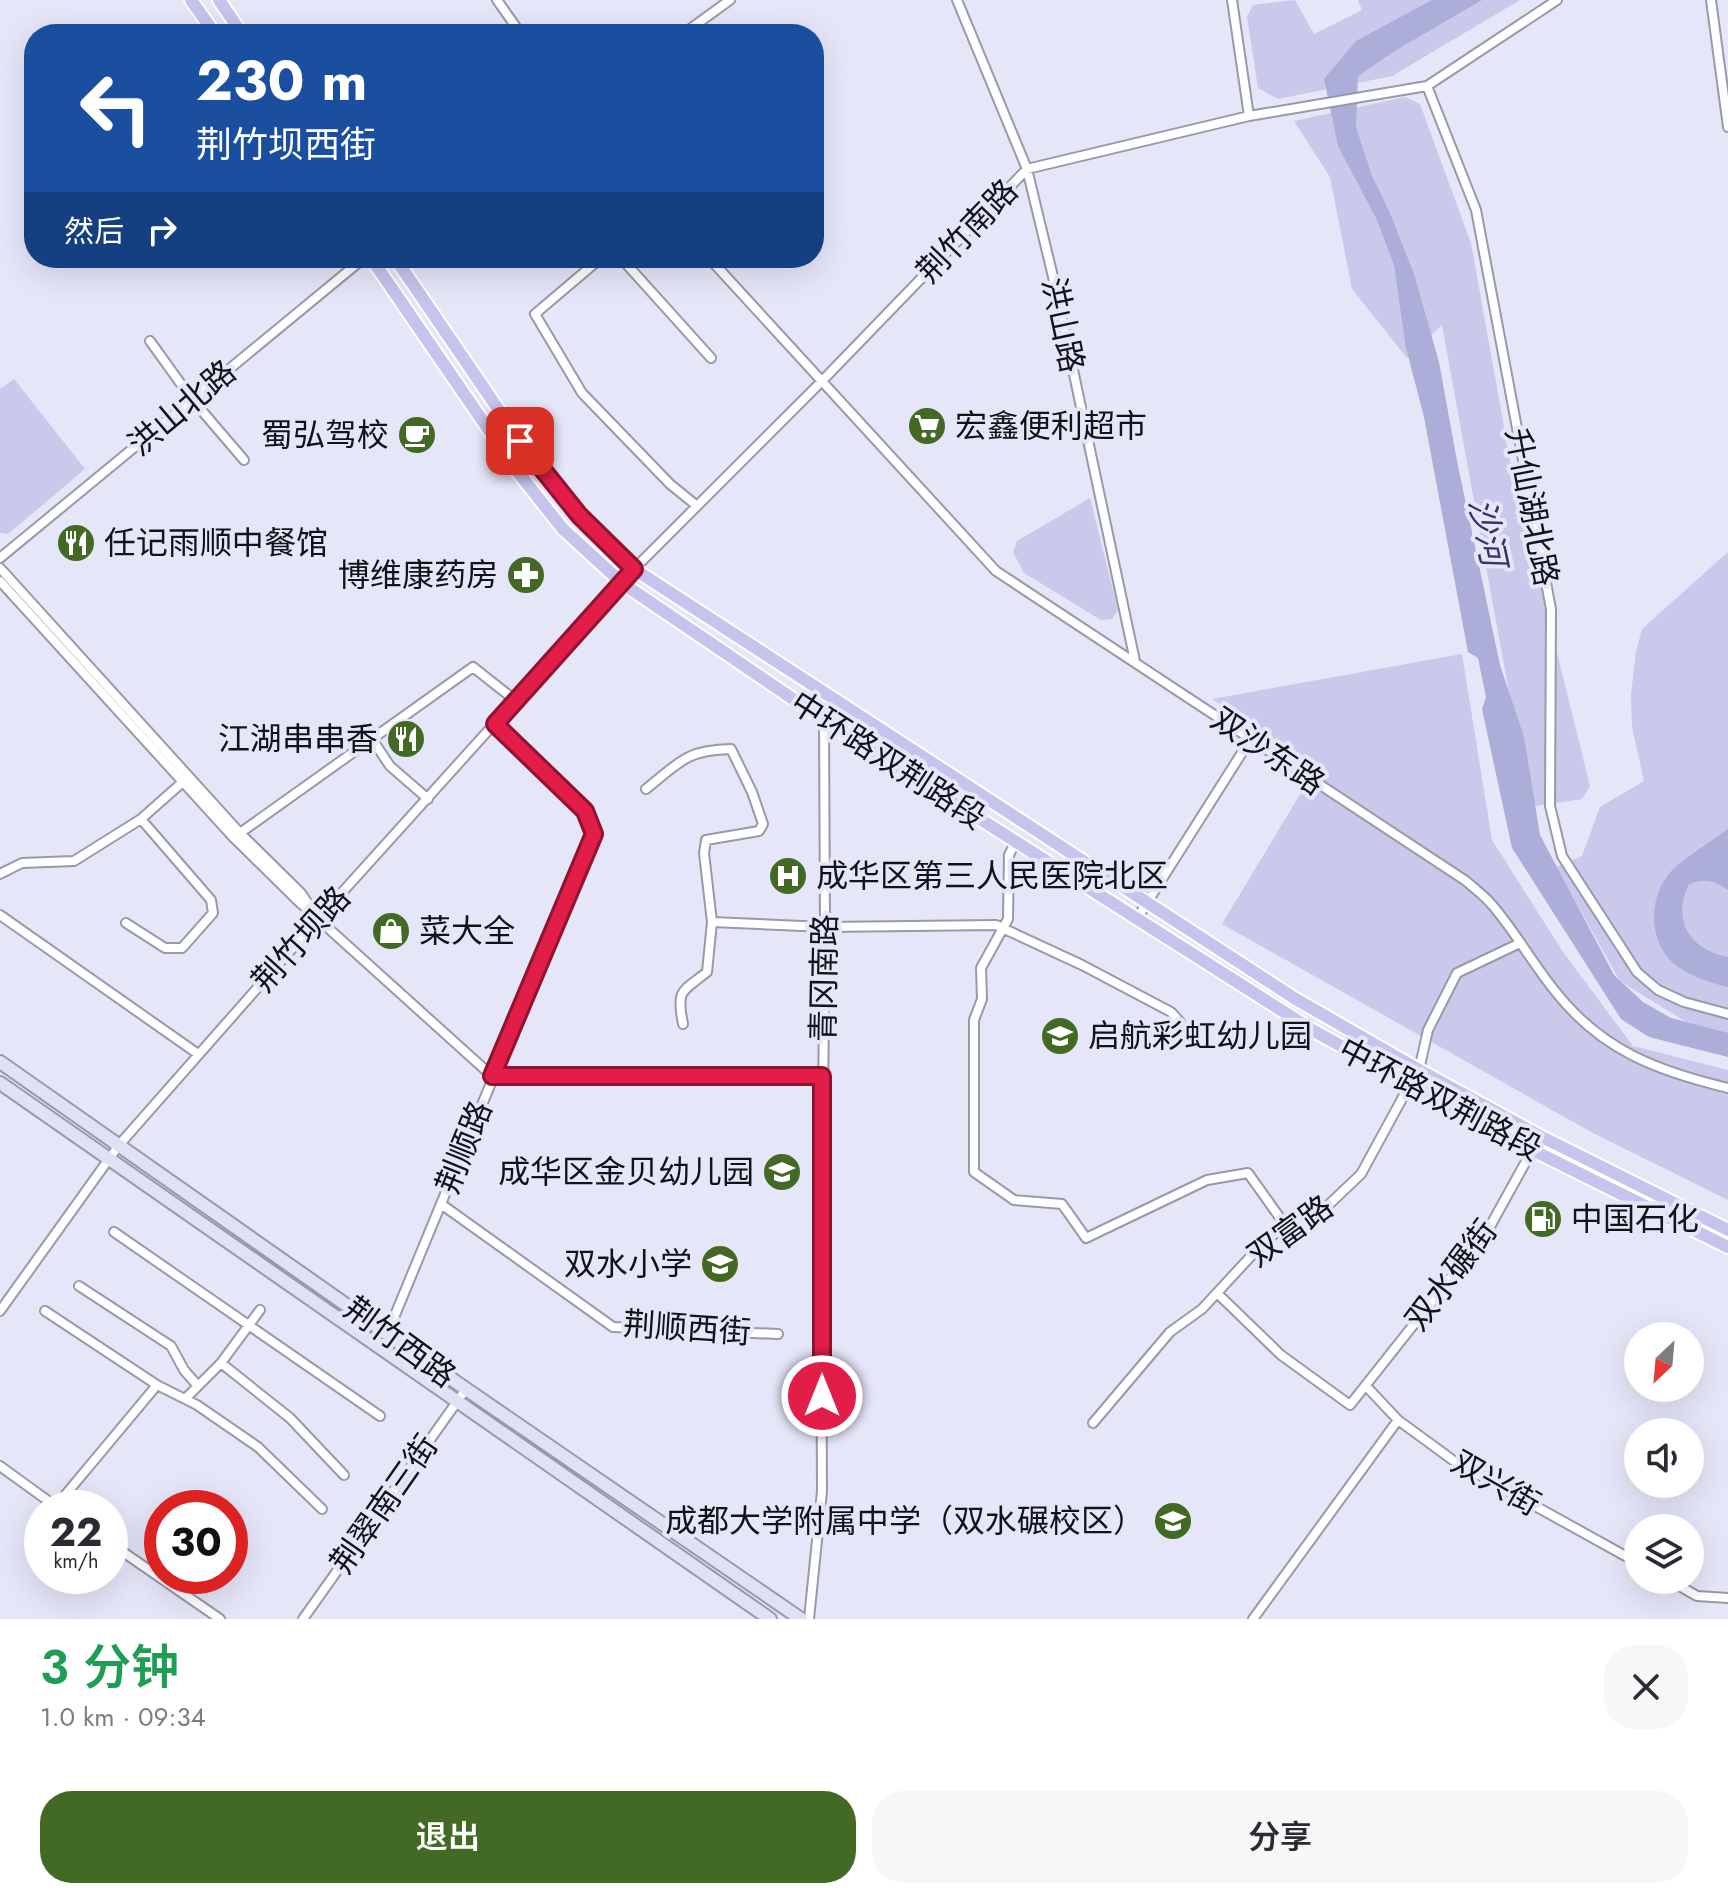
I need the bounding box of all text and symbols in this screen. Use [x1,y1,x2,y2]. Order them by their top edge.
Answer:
text: 230 m [196,40,367,121]
icon: left [64,56,168,160]
text: 荆竹坝西街 [196,118,376,170]
street label: 荆竹南路 [906,169,1028,293]
icon: right [140,208,184,252]
text: 然后 [64,210,124,253]
street label: 洪山路 [1031,273,1095,377]
street label: 洪山北路 [118,349,246,467]
place label: 宏鑫便利超市 [955,403,1147,449]
supermarket icon: 宏鑫便利超市 [906,405,948,447]
pin [486,407,554,475]
place label: 蜀弘驾校 [261,412,389,458]
cafe icon: 蜀弘驾校 [396,414,438,456]
icon: arrive [498,419,542,463]
street label: 升仙湖北路 [1494,424,1570,590]
water label: 沙河 [1456,494,1520,576]
place label: 任记雨顺中餐馆 [104,520,328,566]
restaurant icon: 任记雨顺中餐馆 [55,522,97,564]
place label: 博维康药房 [338,552,498,598]
pharmacy icon: 博维康药房 [505,554,547,596]
street label: 中环路双荆路段 [782,680,994,840]
street label: 双沙东路 [1202,696,1334,806]
place label: 江湖串串香 [218,716,378,762]
restaurant icon: 江湖串串香 [385,718,427,760]
place label: 成华区第三人民医院北区 [816,853,1168,899]
hospital icon: 成华区第三人民医院北区 [767,855,809,897]
street label: 荆竹坝路 [241,876,361,1002]
place label: 菜大全 [419,908,515,954]
shop icon: 菜大全 [370,910,412,952]
street label: 青冈南路 [800,914,848,1042]
place label: 启航彩虹幼儿园 [1088,1013,1312,1059]
school or university icon: 启航彩虹幼儿园 [1039,1015,1081,1057]
street label: 中环路双荆路段 [1330,1026,1550,1172]
street label: 荆顺路 [425,1094,503,1200]
place label: 成华区金贝幼儿园 [498,1149,754,1195]
school or university icon: 成华区金贝幼儿园 [761,1151,803,1193]
street label: 双富路 [1238,1184,1342,1278]
place label: 中国石化 [1571,1196,1699,1242]
fuel station icon: 中国石化 [1522,1198,1564,1240]
street label: 双水碾街 [1394,1210,1508,1340]
place label: 双水小学 [564,1241,692,1287]
school or university icon: 双水小学 [699,1243,741,1285]
street label: 荆竹西路 [335,1286,465,1398]
street label: 荆顺西街 [622,1301,752,1355]
north arrow [1624,1322,1704,1402]
map controls [1624,1322,1704,1594]
position arrow [780,1354,864,1438]
button: sound [1624,1418,1704,1498]
street label: 荆翠南三街 [319,1425,449,1583]
street label: 双兴街 [1443,1439,1549,1527]
speed limit sign: 30 [144,1490,248,1594]
place label: 成都大学附属中学（双水碾校区） [665,1498,1145,1544]
school or university icon: 成都大学附属中学（双水碾校区） [1152,1500,1194,1542]
text: 22 [50,1503,102,1561]
button: layers [1624,1514,1704,1594]
text: km/h [53,1547,99,1576]
text: 3 分钟 [40,1633,179,1702]
button: close [1604,1645,1688,1729]
text: 1.0 km · 09:34 [40,1698,206,1736]
button: 退出 [40,1791,856,1883]
button: 分享 [872,1791,1688,1883]

